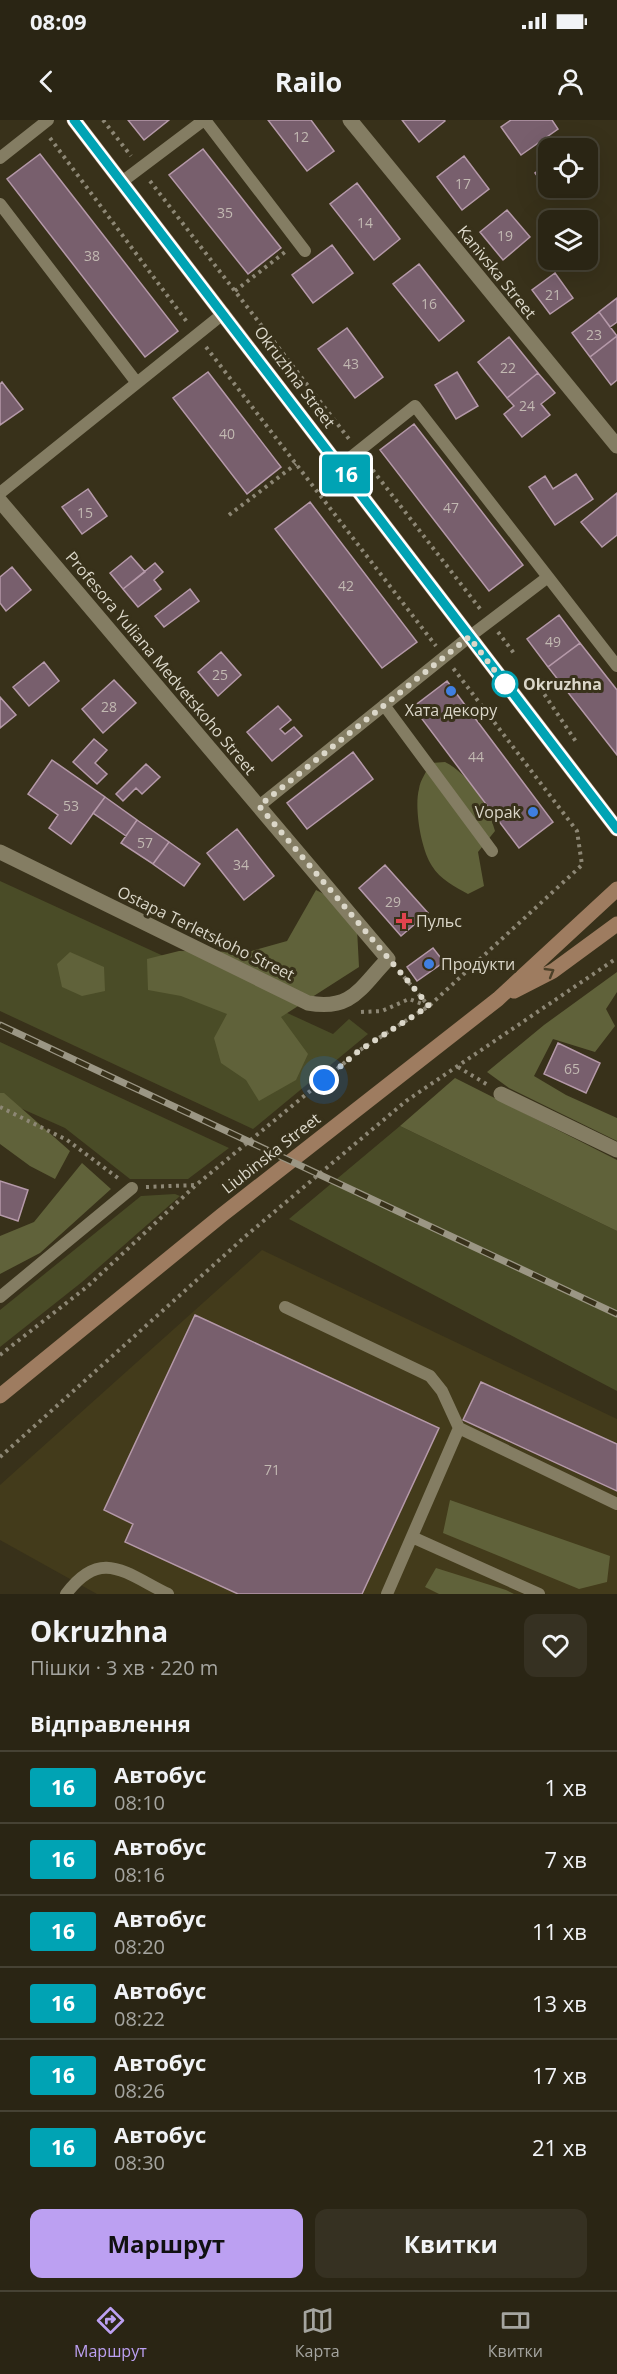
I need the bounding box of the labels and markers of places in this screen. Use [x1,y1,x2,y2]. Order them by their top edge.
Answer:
marker: Okruzhna [492,671,518,697]
place label: Okruzhna [523,673,602,695]
marker: Хата декору [444,684,458,698]
place label: Хата декору [405,699,498,721]
place label: Vopak [475,801,522,823]
marker: Vopak [526,805,540,819]
place label: Пульс [416,910,462,932]
marker: Пульс [397,914,411,928]
place label: Продукти [441,953,515,975]
marker: Продукти [422,957,436,971]

